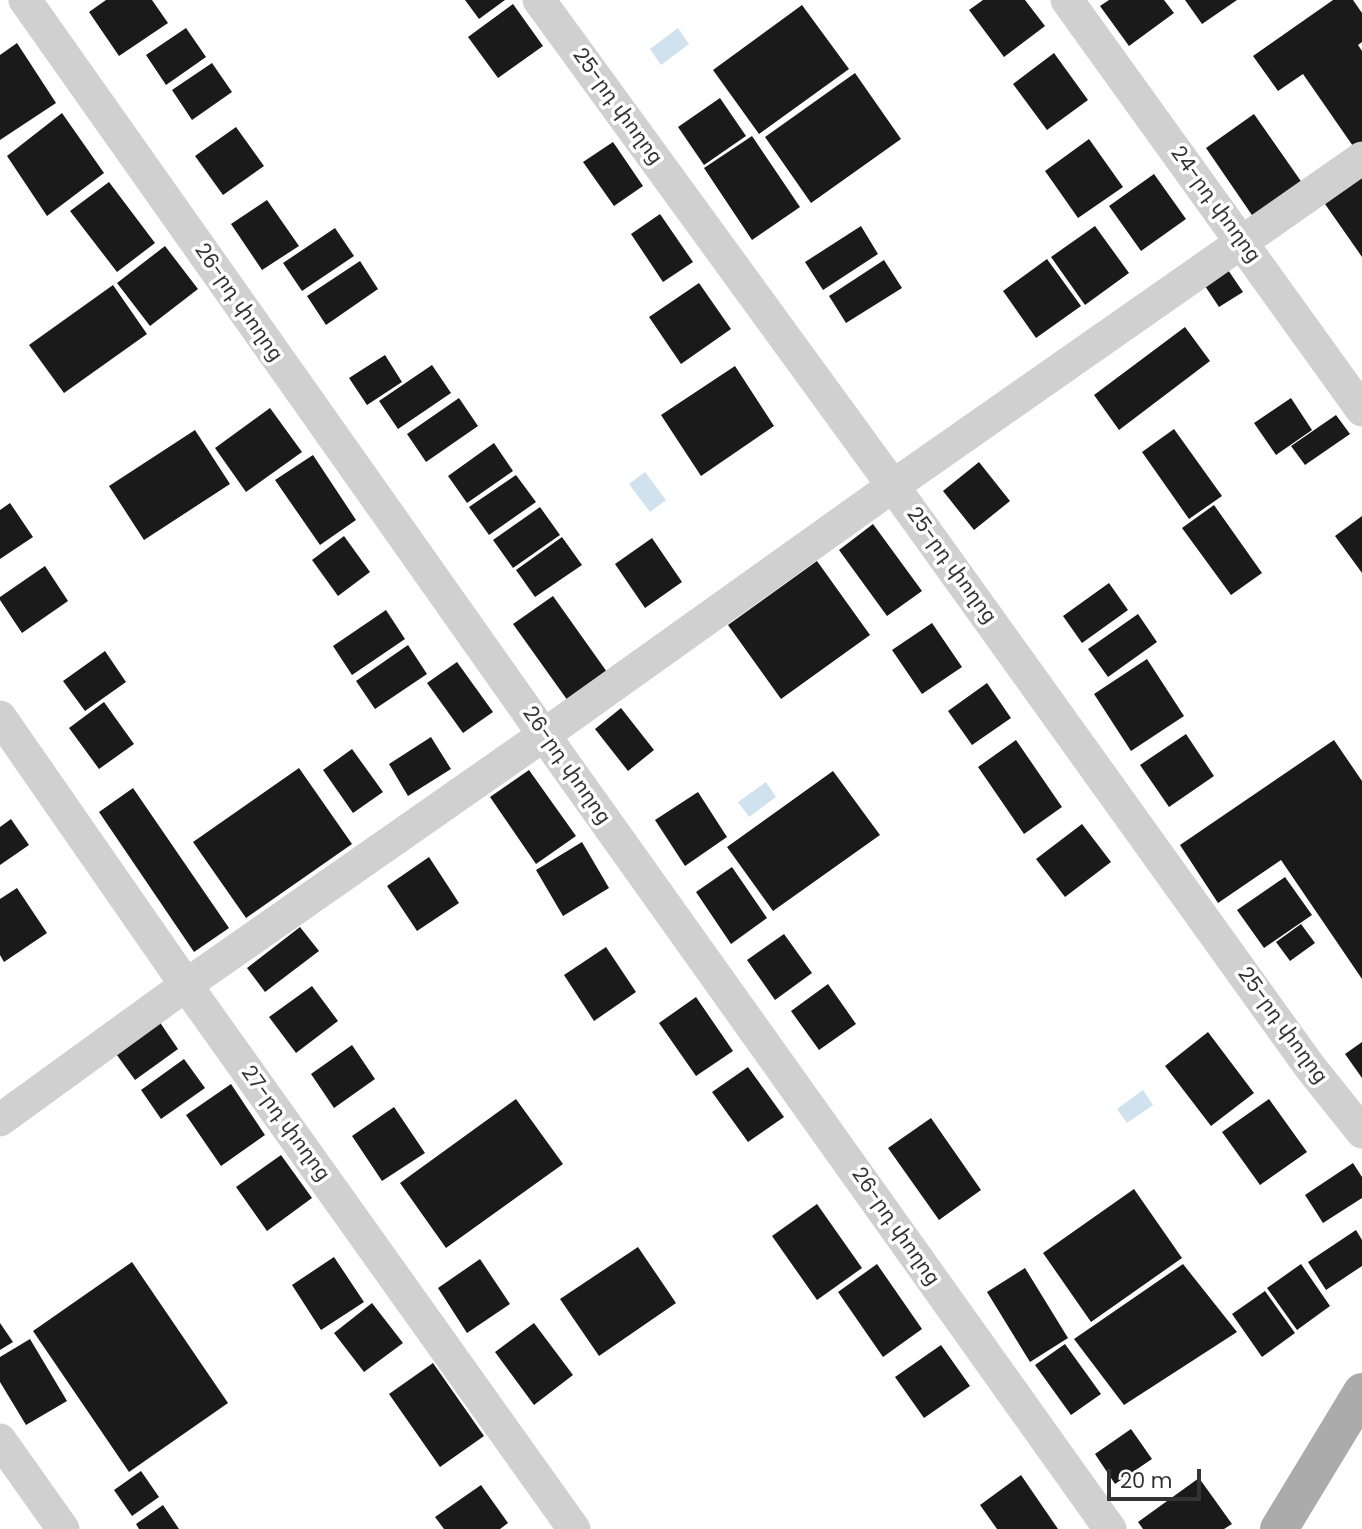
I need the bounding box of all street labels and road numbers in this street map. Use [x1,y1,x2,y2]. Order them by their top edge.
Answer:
street label: 25-րդ փողոց [566,44,668,170]
street label: 24-րդ փողոց [1164,142,1266,268]
street label: 26-րդ փողոց [188,239,288,367]
street label: 25-րդ փողոց [900,503,1002,629]
street label: 26-րդ փողոց [516,702,616,830]
street label: 25-րդ փողոց [1231,963,1333,1089]
street label: 27-րդ փողոց [235,1062,335,1186]
street label: 26-րդ փողոց [845,1163,945,1291]

